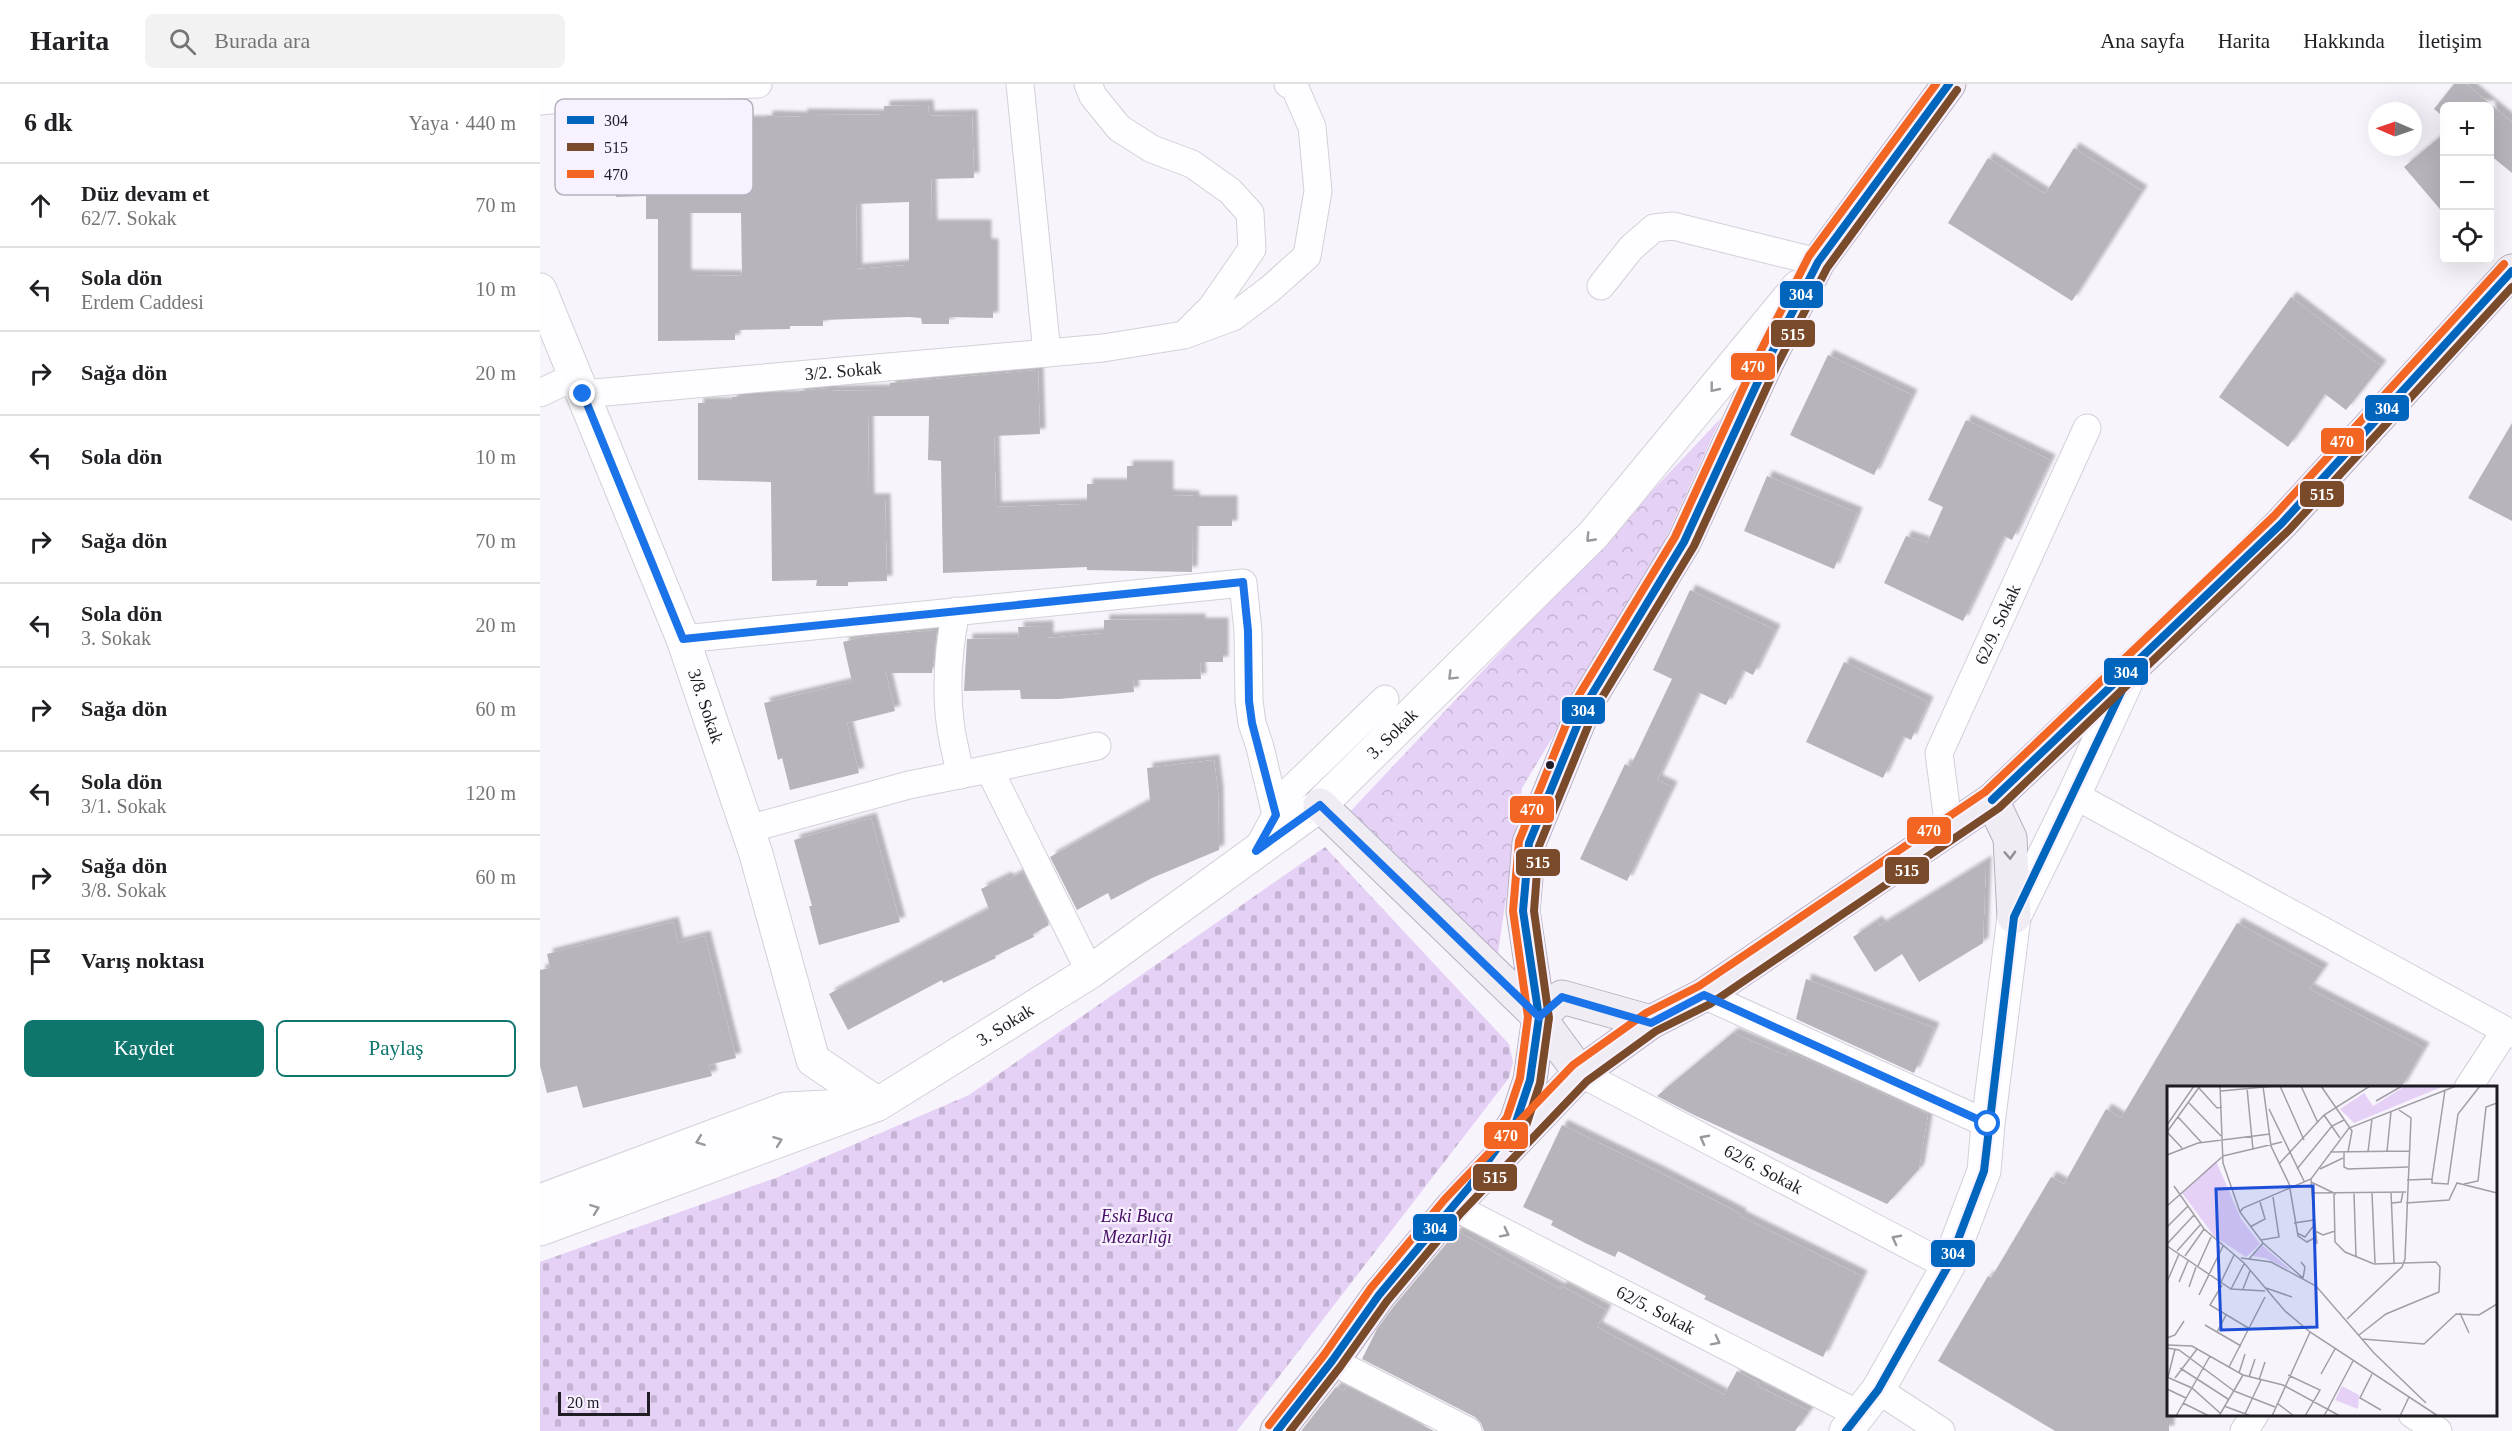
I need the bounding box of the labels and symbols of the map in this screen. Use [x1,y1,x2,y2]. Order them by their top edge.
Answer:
legend [555,99,753,195]
north arrow [2368,102,2422,156]
text: 304 [604,112,628,129]
text: 515 [604,139,628,156]
text: 470 [604,166,628,183]
line badge: 304 [1779,280,1824,309]
text: 304 [1789,286,1813,303]
line badge: 515 [1770,319,1816,348]
text: 515 [1781,326,1805,343]
line badge: 470 [1730,352,1776,381]
street label: 3/2. Sokak [804,358,882,384]
text: 470 [1741,358,1765,375]
route end [569,380,595,406]
one-way arrow [1711,381,1722,392]
line badge: 304 [2364,394,2410,422]
text: 304 [2375,400,2399,417]
line badge: 470 [2320,427,2365,455]
text: 470 [2330,433,2354,450]
line badge: 515 [2299,480,2345,508]
text: 515 [2310,486,2334,503]
one-way arrow [1586,532,1597,542]
street label: 62/9. Sokak [1971,581,2025,668]
line badge: 304 [2103,657,2149,686]
text: 304 [2114,664,2138,681]
street label: 3/8. Sokak [684,666,728,746]
one-way arrow [1448,668,1459,679]
line badge: 304 [1561,696,1606,725]
text: 304 [1571,702,1595,719]
street label: 3. Sokak [1363,704,1422,763]
unlabelled marker [1544,759,1556,771]
line badge: 470 [1509,795,1555,824]
text: 470 [1520,801,1544,818]
line badge: 470 [1906,816,1952,845]
text: 470 [1917,822,1941,839]
line badge: 515 [1515,848,1561,877]
one-way arrow [2004,851,2017,860]
text: 515 [1526,854,1550,871]
line badge: 515 [1884,856,1930,885]
text: 515 [1895,862,1919,879]
street label: 3. Sokak [973,1000,1037,1050]
inset map [2167,1086,2497,1416]
route start [1974,1110,2000,1136]
line badge: 470 [1483,1121,1529,1150]
text: 470 [1494,1127,1518,1144]
one-way arrow [695,1134,706,1146]
one-way arrow [1700,1134,1711,1146]
one-way arrow [772,1136,783,1148]
street label: 62/6. Sokak [1721,1140,1806,1198]
line badge: 515 [1472,1163,1518,1192]
text: 515 [1483,1169,1507,1186]
one-way arrow [589,1203,600,1216]
park label: Eski Buca Mezarlığı [1100,1206,1173,1247]
line badge: 304 [1412,1213,1458,1242]
text: 304 [1423,1220,1447,1237]
one-way arrow [1498,1226,1509,1237]
one-way arrow [1891,1235,1902,1246]
line badge: 304 [1930,1239,1976,1268]
text: 304 [1941,1245,1965,1262]
street label: 62/5. Sokak [1613,1282,1699,1339]
one-way arrow [1709,1334,1720,1345]
scale bar [558,1389,650,1416]

